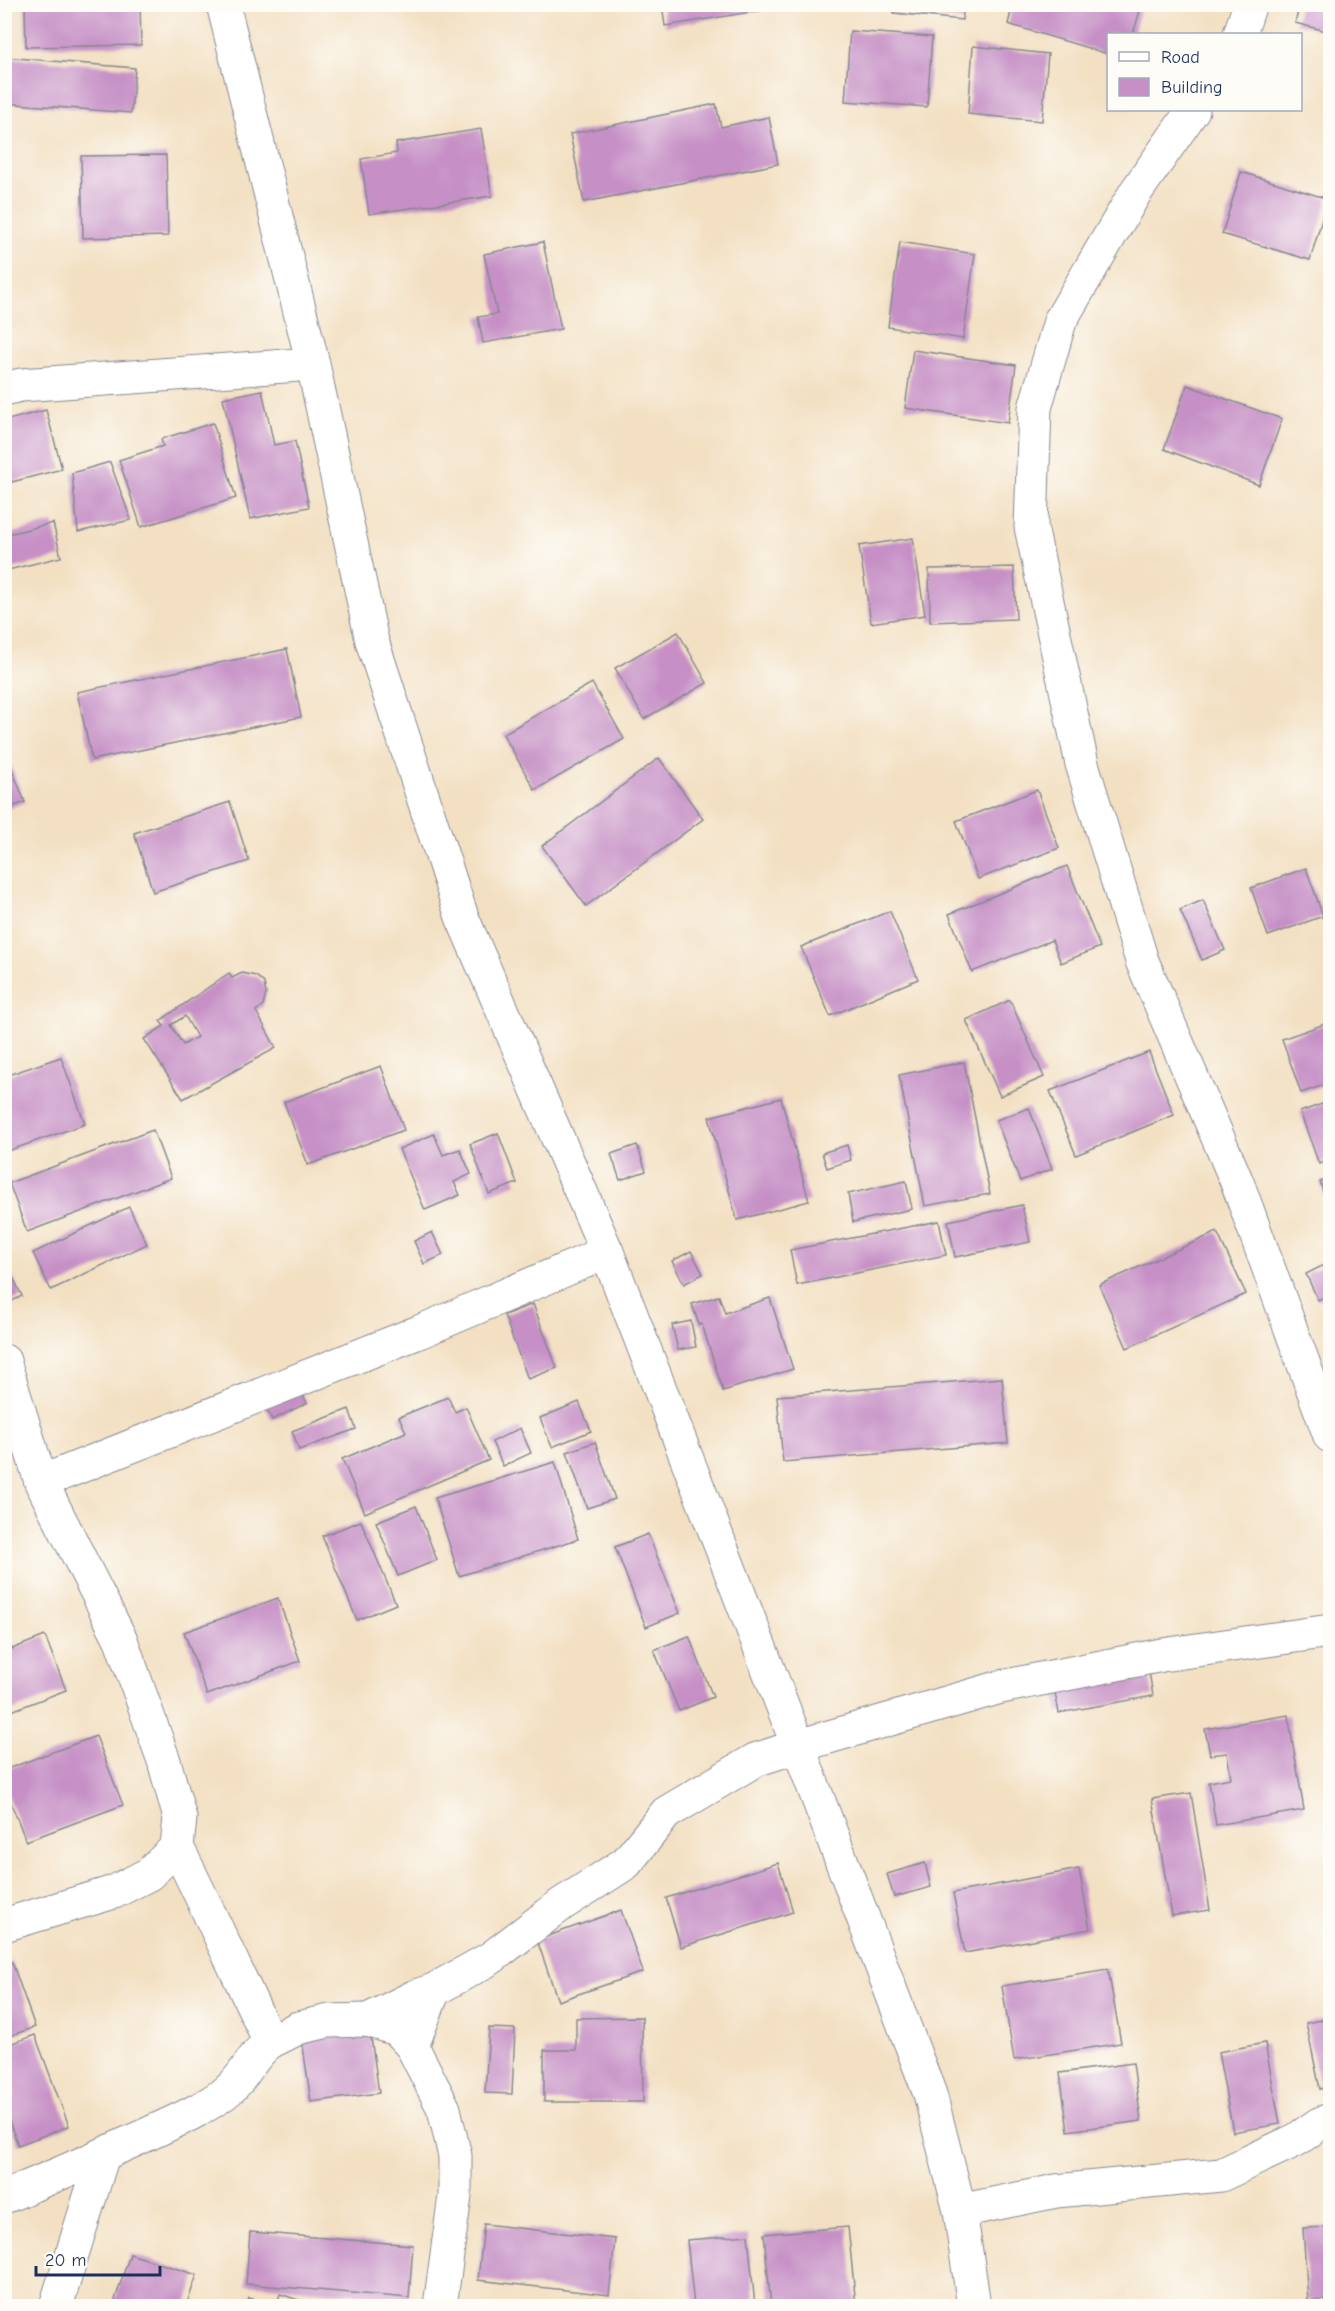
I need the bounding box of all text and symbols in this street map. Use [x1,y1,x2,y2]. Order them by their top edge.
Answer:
legend [1107,33,1302,111]
text: Road [1161,47,1200,68]
text: Building [1161,77,1223,98]
scale bar [36,2239,160,2277]
text: 20 m [45,2250,86,2271]

